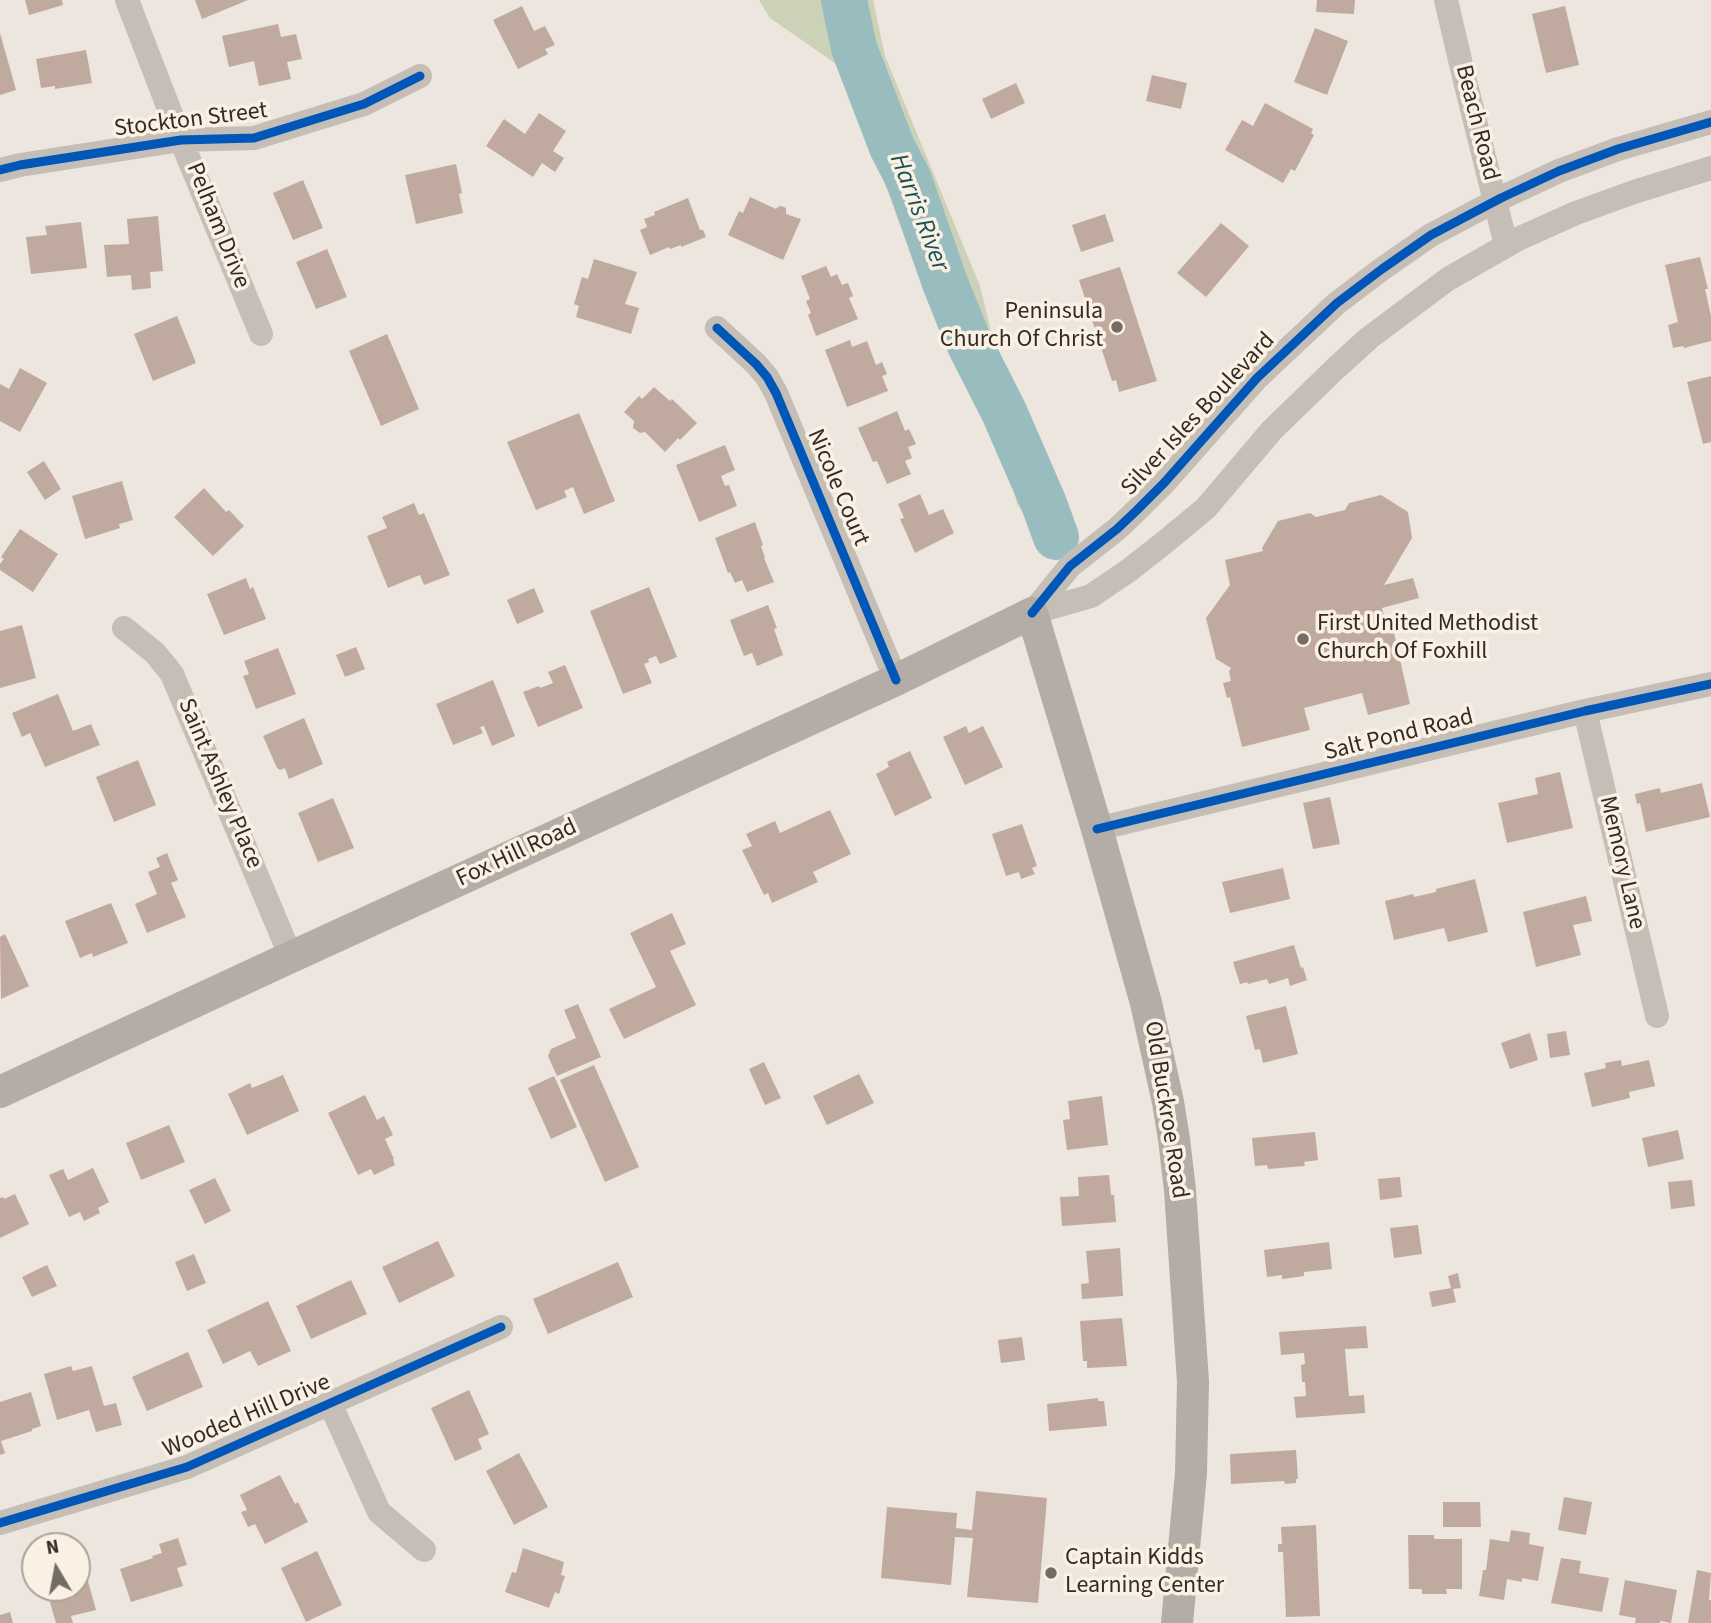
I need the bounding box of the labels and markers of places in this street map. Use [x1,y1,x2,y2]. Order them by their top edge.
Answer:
place label: Peninsula Church Of Christ [940,299,1103,355]
marker: Peninsula Church Of Christ [1109,319,1125,335]
place label: First United Methodist Church Of Foxhill [1317,611,1538,667]
marker: First United Methodist Church Of Foxhill [1295,631,1311,647]
place label: Captain Kidds Learning Center [1065,1545,1224,1601]
marker: Captain Kidds Learning Center [1043,1565,1059,1581]

